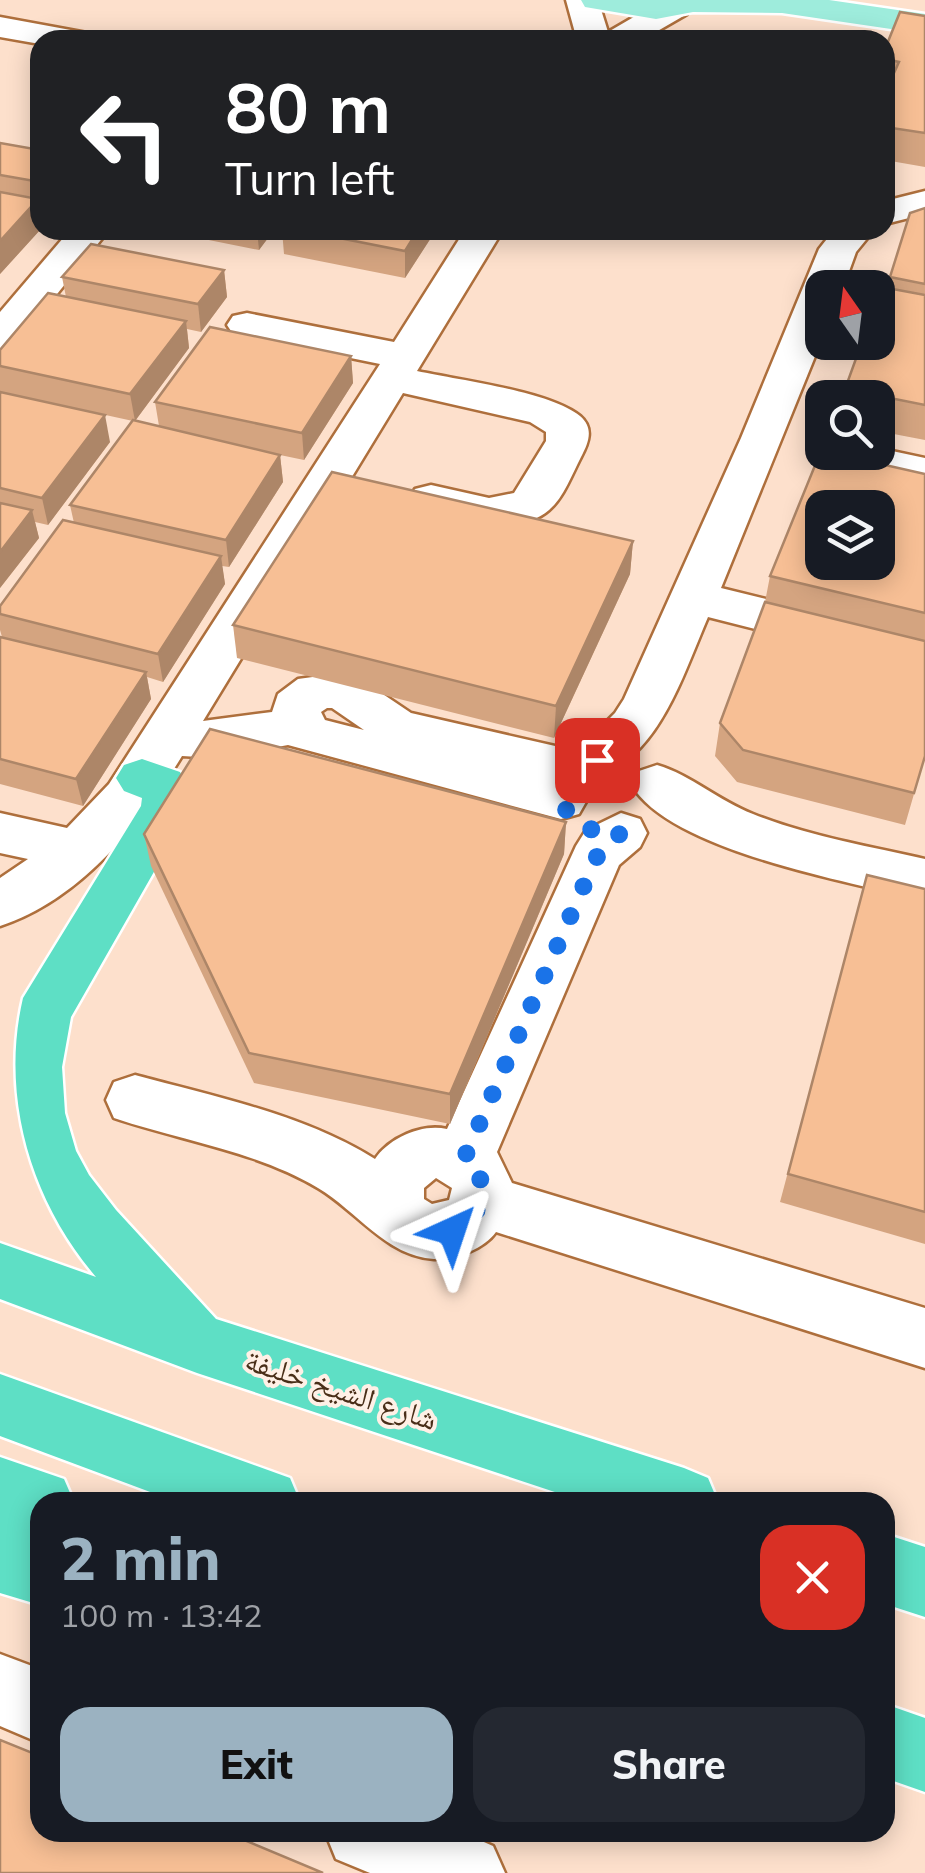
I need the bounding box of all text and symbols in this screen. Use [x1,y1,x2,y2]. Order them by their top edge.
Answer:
text: 80 m [225,63,391,151]
icon: left [60,70,190,200]
text: Turn left [225,150,394,206]
north arrow [805,270,895,360]
map controls [805,270,895,580]
button: search [805,380,895,470]
button: layers [805,490,895,580]
pin [555,718,640,803]
icon: arrive [570,733,625,788]
position arrow [400,1179,504,1283]
street label: شارع الشيخ خليفة [240,1340,442,1439]
text: 2 min [60,1520,221,1595]
button: close [760,1525,865,1630]
text: 100 m · 13:42 [60,1595,262,1635]
button: Exit [60,1707,453,1822]
button: Share [473,1707,865,1822]

